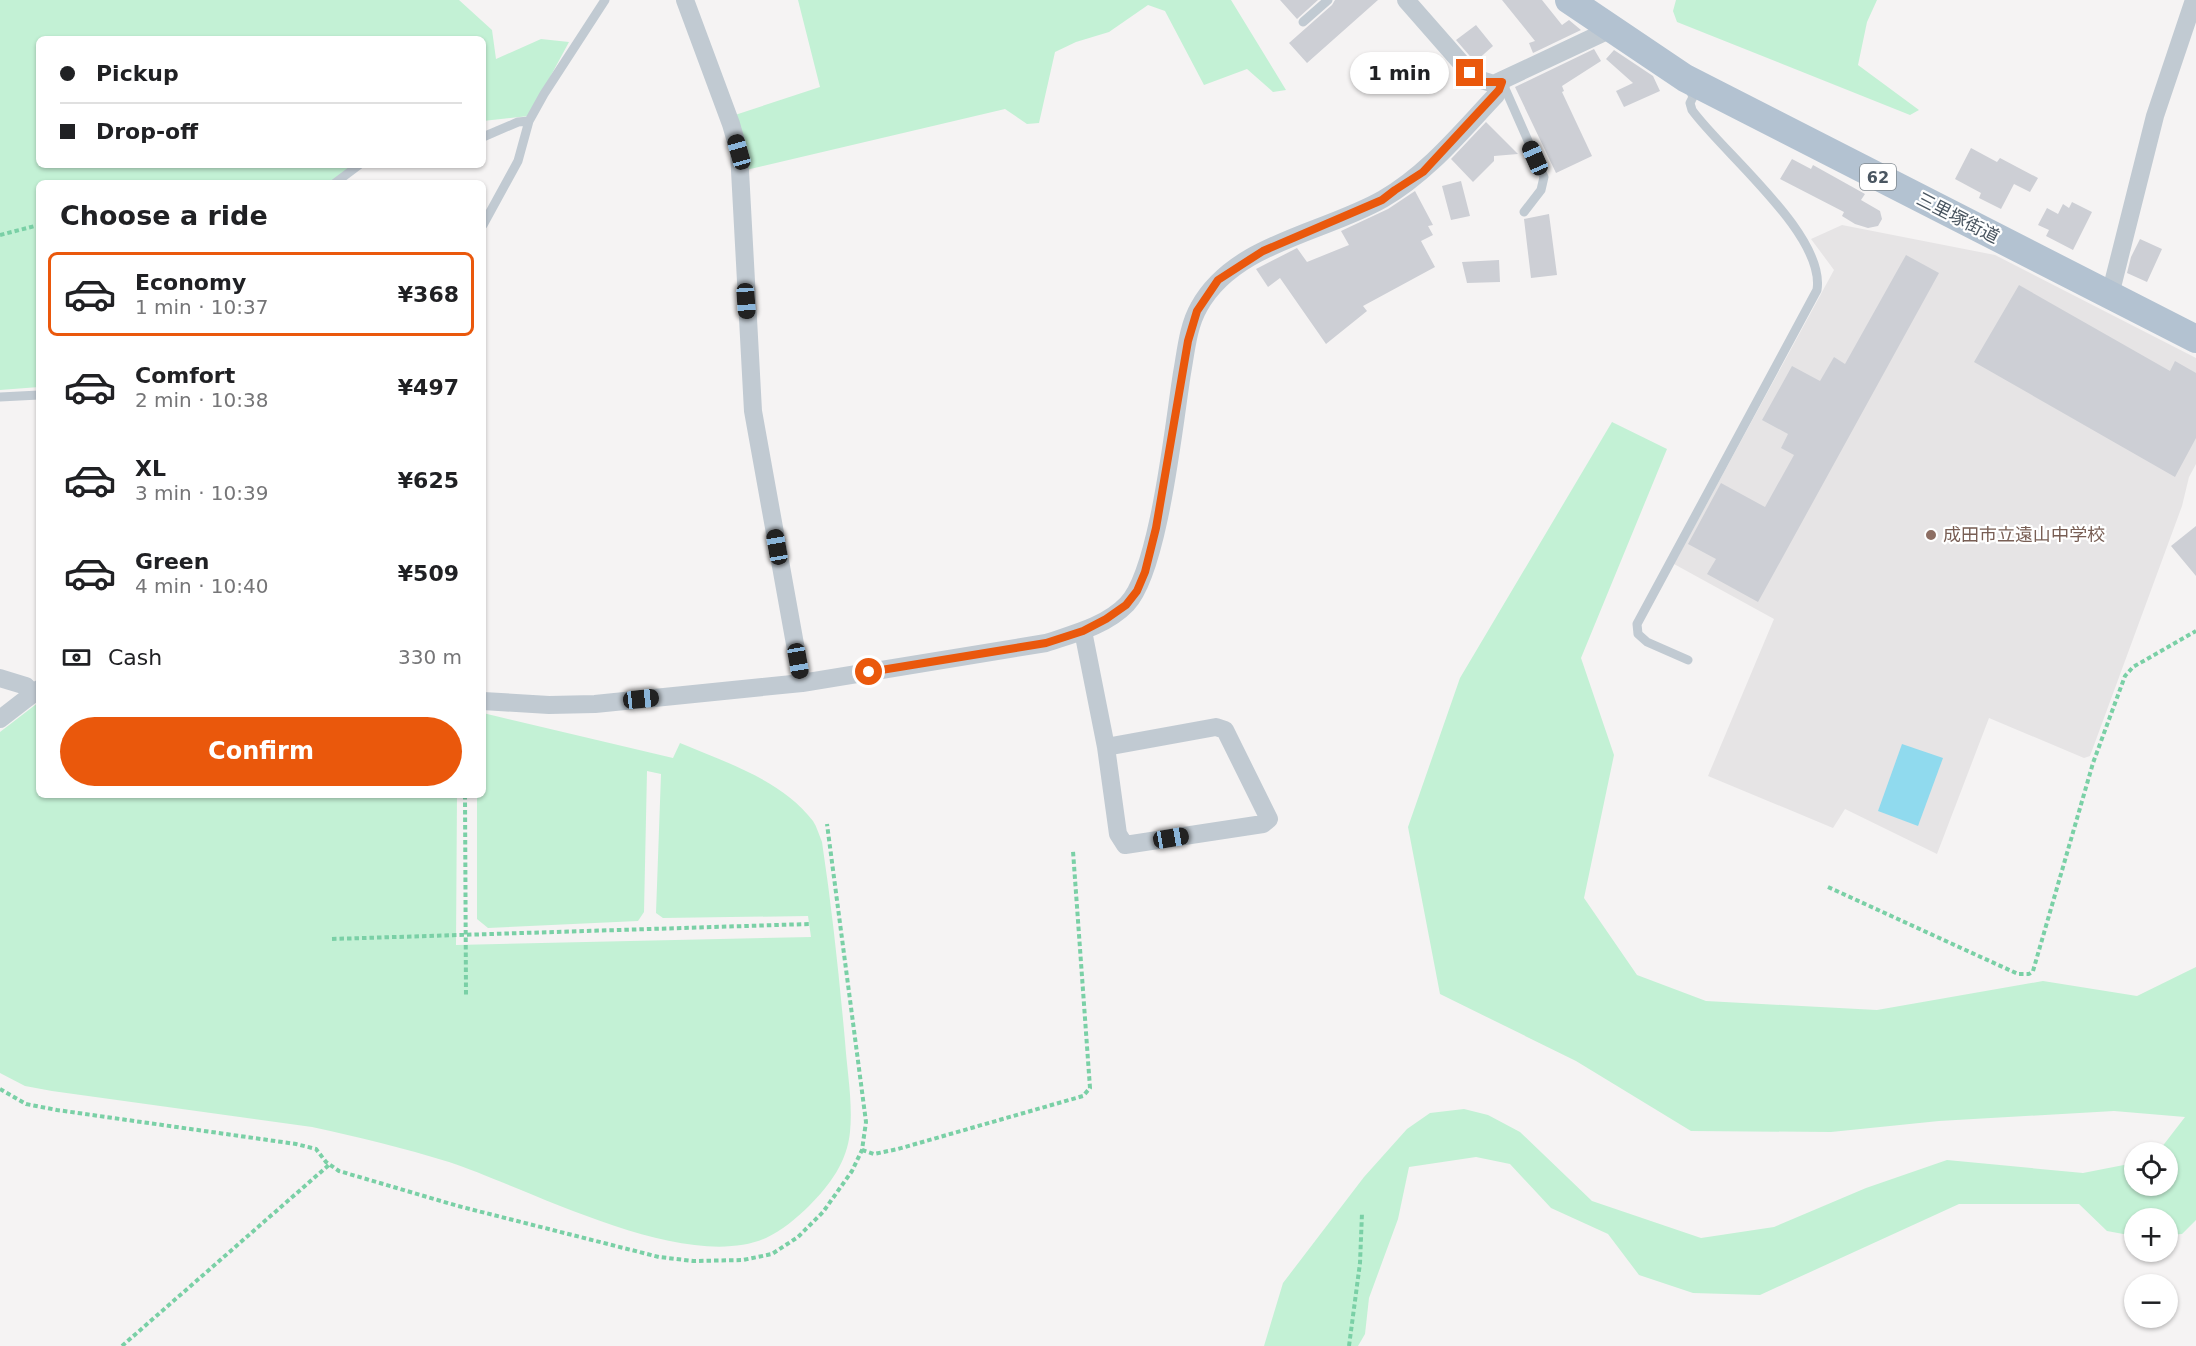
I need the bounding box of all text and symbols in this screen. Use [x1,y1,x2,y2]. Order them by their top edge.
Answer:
callout: 1 min [1350,52,1449,94]
route end [1456,59,1483,86]
text: Pickup [96,61,179,86]
text: 1 min [1368,61,1431,85]
text: Drop-off [96,119,198,144]
car [725,132,753,172]
car [1519,138,1551,178]
road number: 62 [1860,164,1896,190]
street label: 三里塚街道 [1913,188,2003,247]
text: Choose a ride [60,200,268,231]
icon: car [63,267,117,321]
text: Economy [135,270,246,295]
text: ¥368 [398,282,459,307]
car [736,282,756,320]
text: 1 min · 10:37 [135,295,269,319]
icon: car [63,360,117,414]
text: Comfort [135,363,235,388]
text: ¥497 [398,375,459,400]
text: 2 min · 10:38 [135,388,269,412]
icon: car [63,453,117,507]
text: XL [135,456,166,481]
text: ¥625 [398,468,459,493]
text: 3 min · 10:39 [135,481,269,505]
place label: 成田市立遠山中学校 [1943,524,2105,545]
car [765,528,789,566]
marker: 成田市立遠山中学校 [1924,528,1938,542]
icon: car [63,546,117,600]
text: Green [135,549,209,574]
text: ¥509 [398,561,459,586]
text: 4 min · 10:40 [135,574,269,598]
icon: cash [60,641,93,674]
car [786,642,810,680]
text: Cash [108,645,162,670]
text: 330 m [398,645,462,669]
route start [855,658,882,685]
car [622,688,660,710]
button: Confirm [60,717,462,786]
car [1152,826,1190,850]
map controls [2124,1142,2178,1328]
button: locate [2124,1142,2178,1196]
button: + [2124,1208,2178,1262]
button: − [2124,1274,2178,1328]

